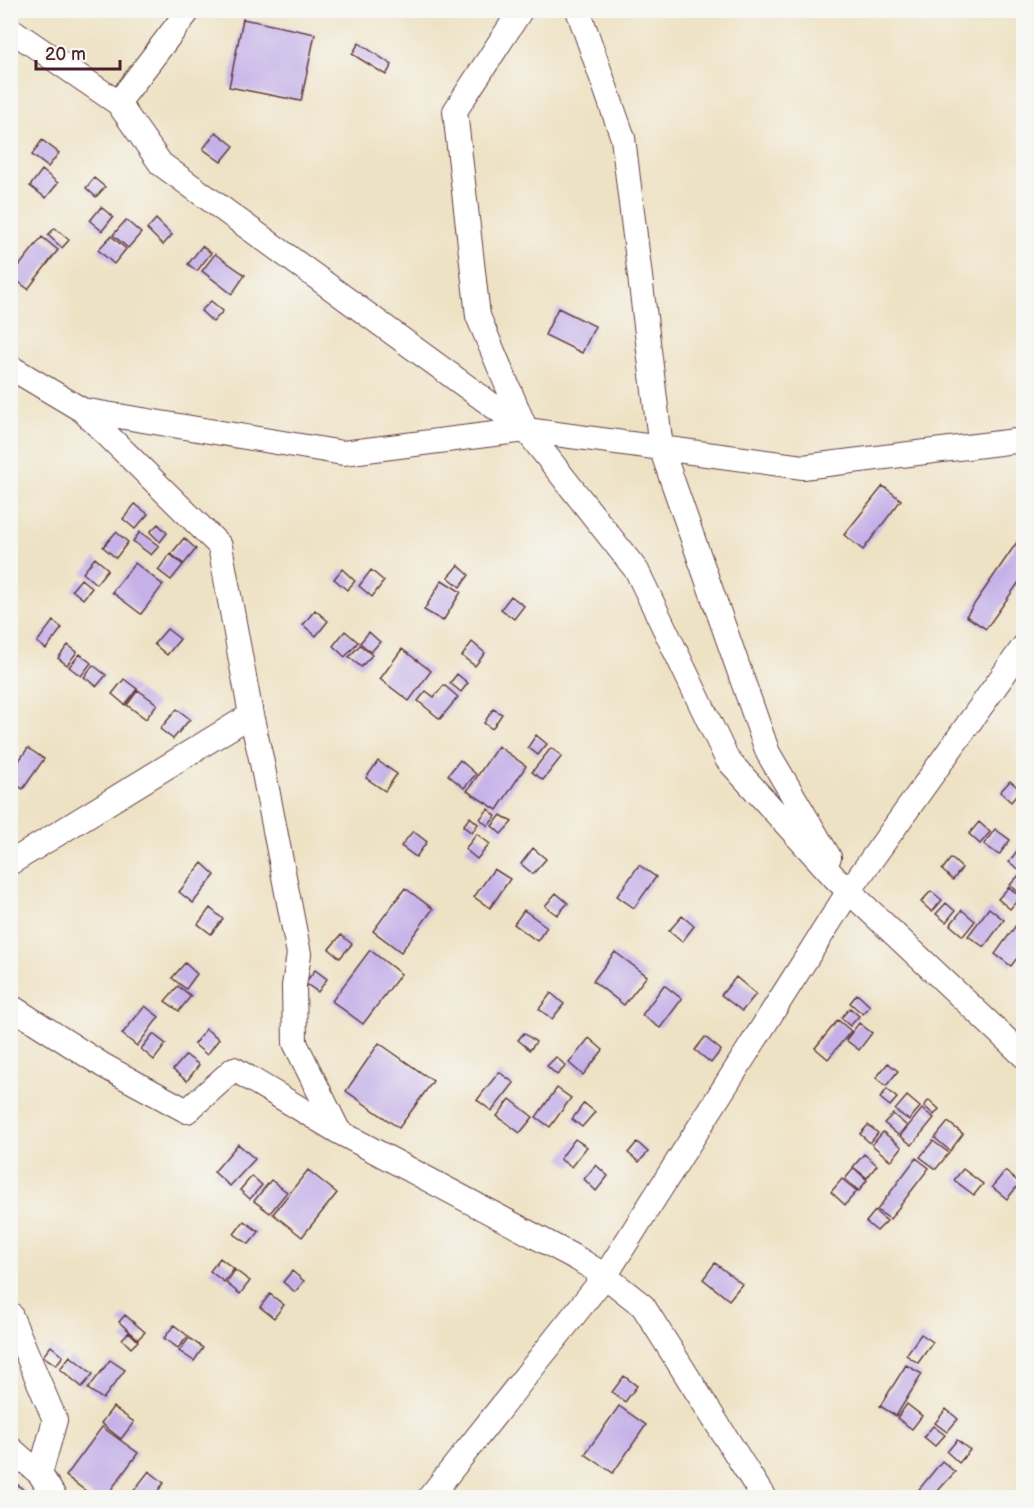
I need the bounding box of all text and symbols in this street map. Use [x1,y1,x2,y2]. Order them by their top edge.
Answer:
scale bar [36,33,120,71]
text: 20 m [45,44,86,65]

